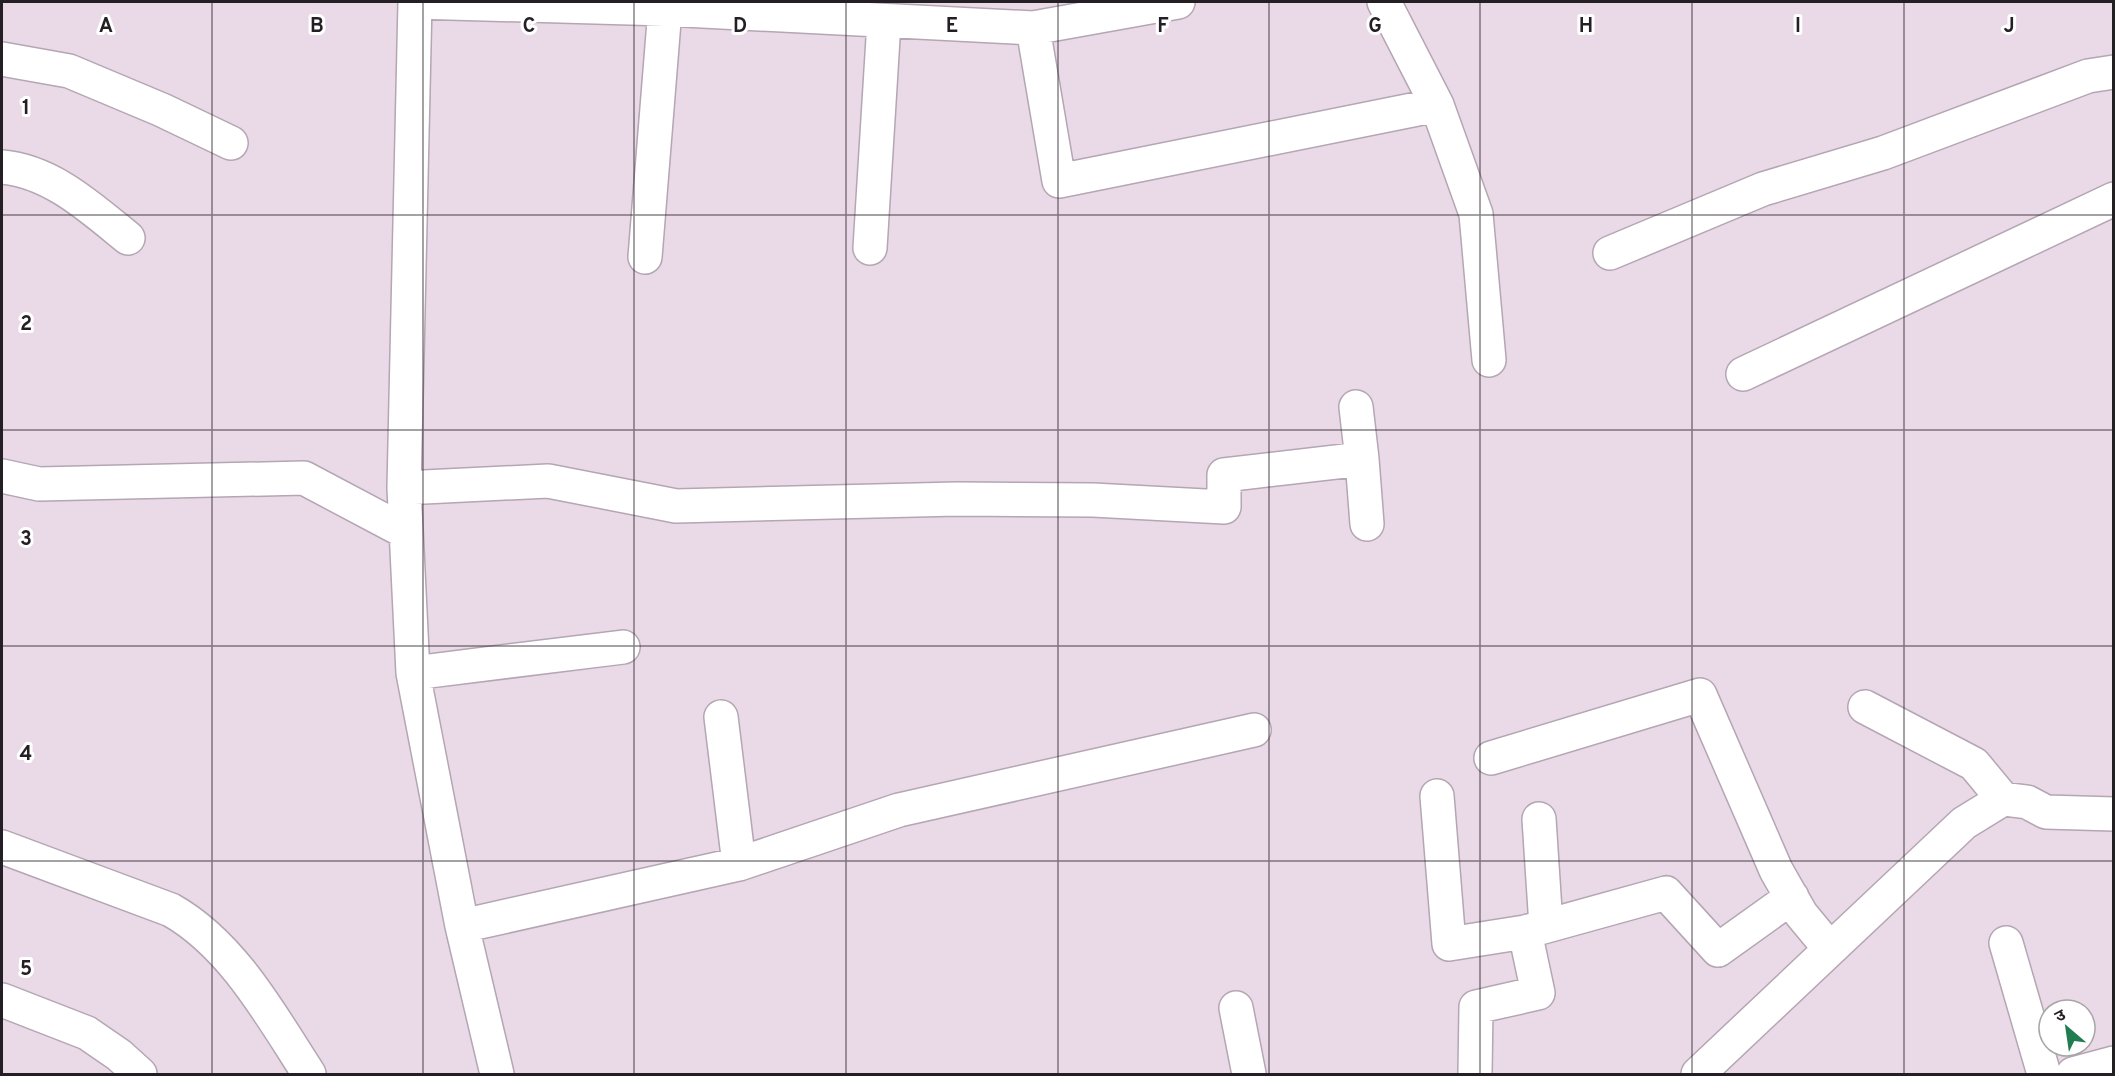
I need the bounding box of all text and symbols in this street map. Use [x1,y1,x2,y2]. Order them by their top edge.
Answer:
text: A [99,14,113,40]
text: B [310,14,324,40]
text: C [523,14,535,40]
text: D [733,14,747,40]
text: E [946,14,958,40]
text: F [1157,14,1169,40]
text: G [1368,14,1382,40]
text: H [1579,14,1593,40]
text: I [1795,14,1801,40]
text: J [2003,14,2015,40]
text: 1 [22,96,30,122]
text: 2 [20,312,32,338]
text: 3 [20,527,32,553]
text: 4 [20,742,32,768]
text: 5 [20,957,32,983]
north arrow [2037,998,2097,1058]
text: उ [2052,1005,2070,1028]

